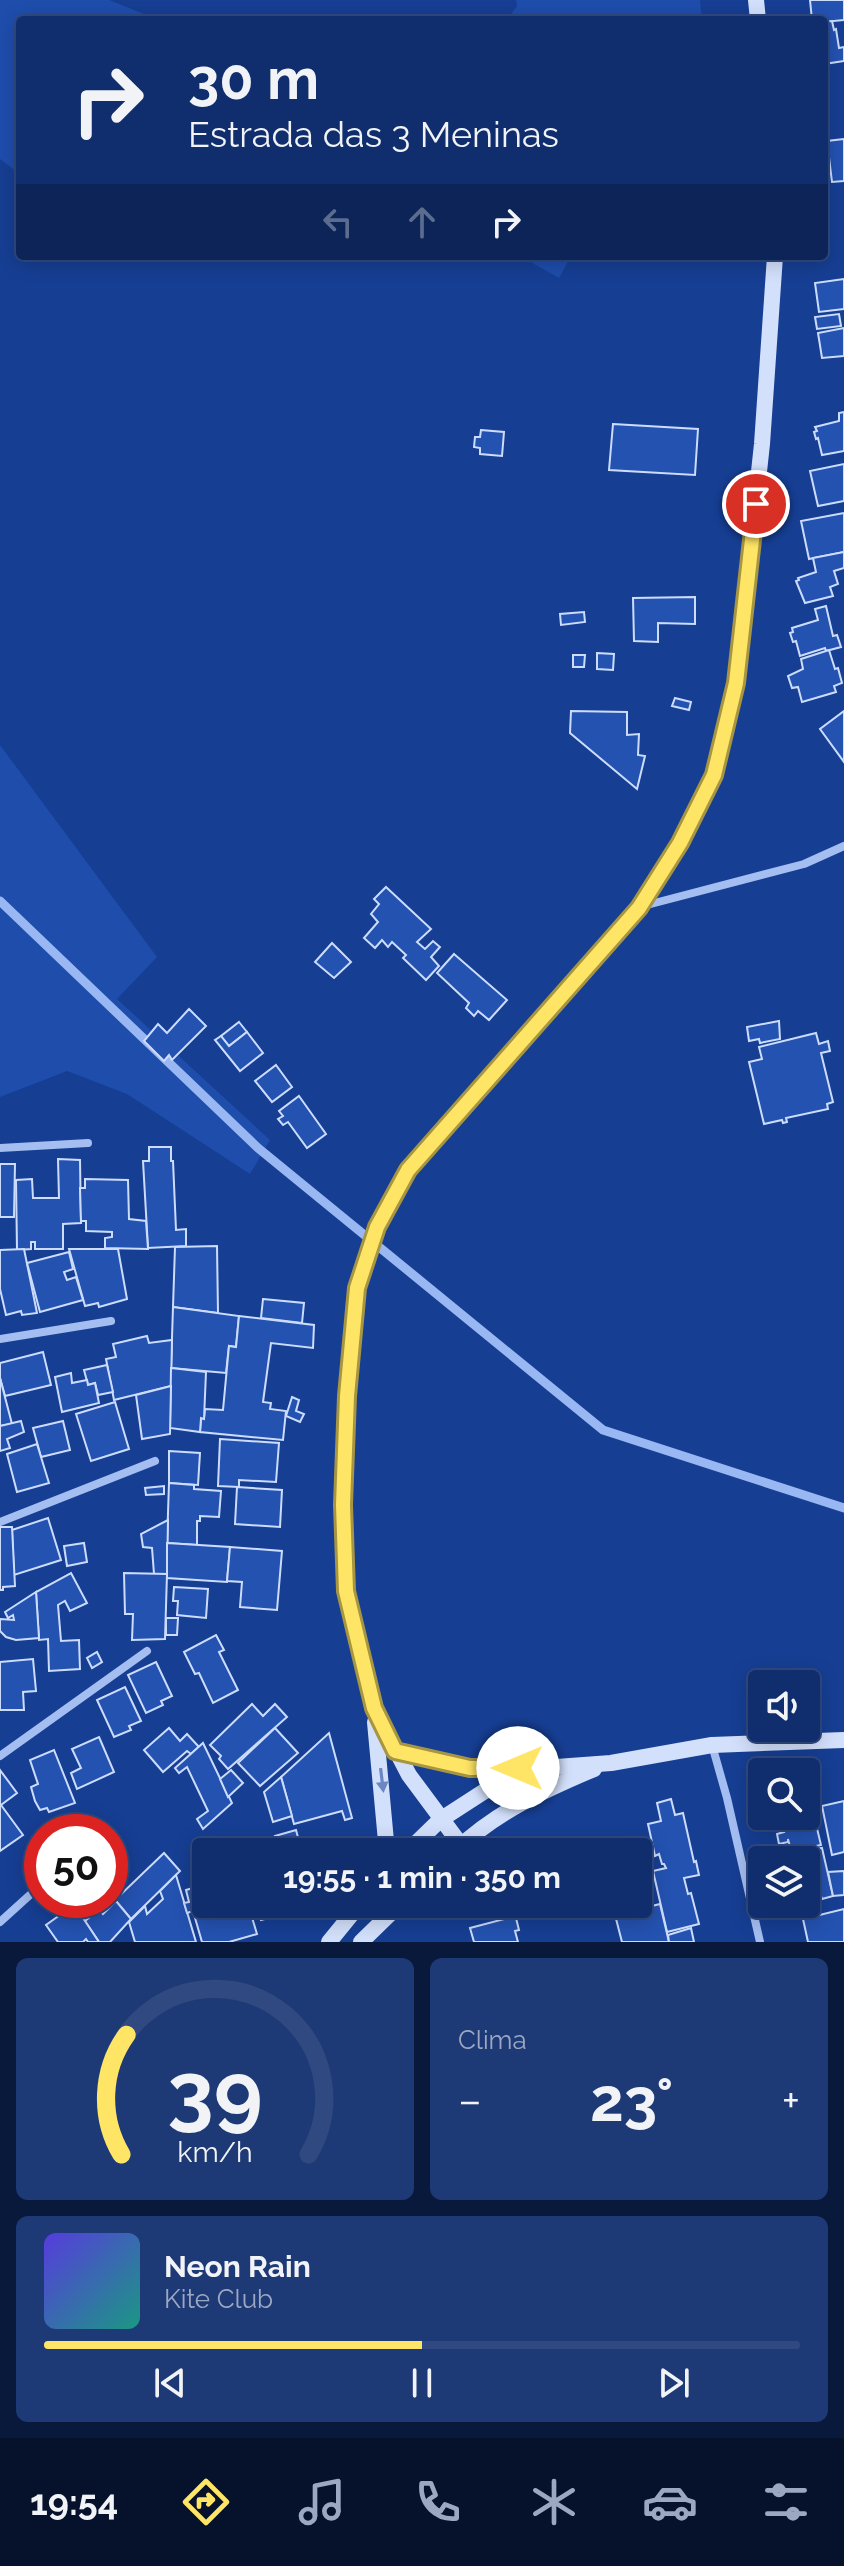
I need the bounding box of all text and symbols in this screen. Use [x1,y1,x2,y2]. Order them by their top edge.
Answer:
text: 30 m [188,46,319,112]
icon: right [56,48,160,152]
text: Estrada das 3 Meninas [188,113,559,155]
icon: left [316,200,360,244]
icon: ahead [400,200,444,244]
icon: right [484,200,528,244]
pin [722,470,790,538]
icon: arrive [734,482,778,526]
map controls [748,1670,820,1918]
button: sound [748,1670,820,1742]
position arrow [476,1726,560,1810]
button: search [748,1758,820,1830]
one-way arrow [376,1768,389,1793]
speed limit sign: 50 [24,1814,128,1918]
button: layers [748,1846,820,1918]
text: 19:55 · 1 min · 350 m [283,1860,561,1895]
text: Clima [458,2025,527,2055]
text: 39 [167,2043,263,2140]
text: 23° [590,2065,673,2135]
text: − [458,2075,482,2126]
text: + [782,2075,800,2126]
text: km/h [177,2135,253,2169]
text: Neon Rain [164,2249,311,2284]
text: Kite Club [164,2284,273,2314]
icon: previous [148,2361,192,2405]
icon: pause [400,2361,444,2405]
icon: next [652,2361,696,2405]
icon: directions [178,2474,234,2530]
icon: music [294,2474,350,2530]
icon: phone [410,2474,466,2530]
icon: climate [526,2474,582,2530]
icon: car [642,2474,698,2530]
icon: filters [758,2474,814,2530]
text: 19:54 [30,2481,118,2523]

